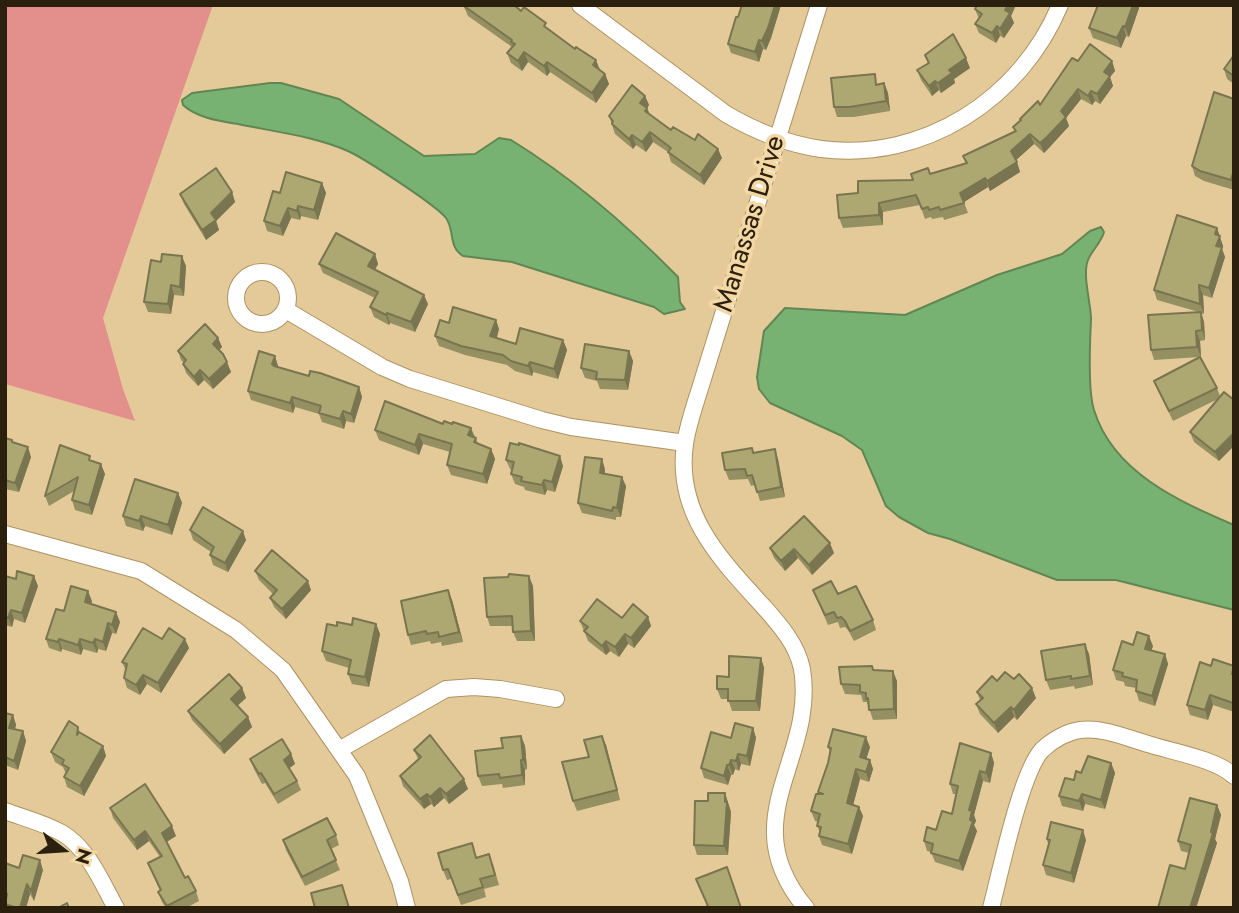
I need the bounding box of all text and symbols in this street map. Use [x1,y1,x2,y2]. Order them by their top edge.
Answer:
street label: Manassas Drive [708,132,794,316]
north arrow [28,815,98,885]
text: N [68,845,99,867]

